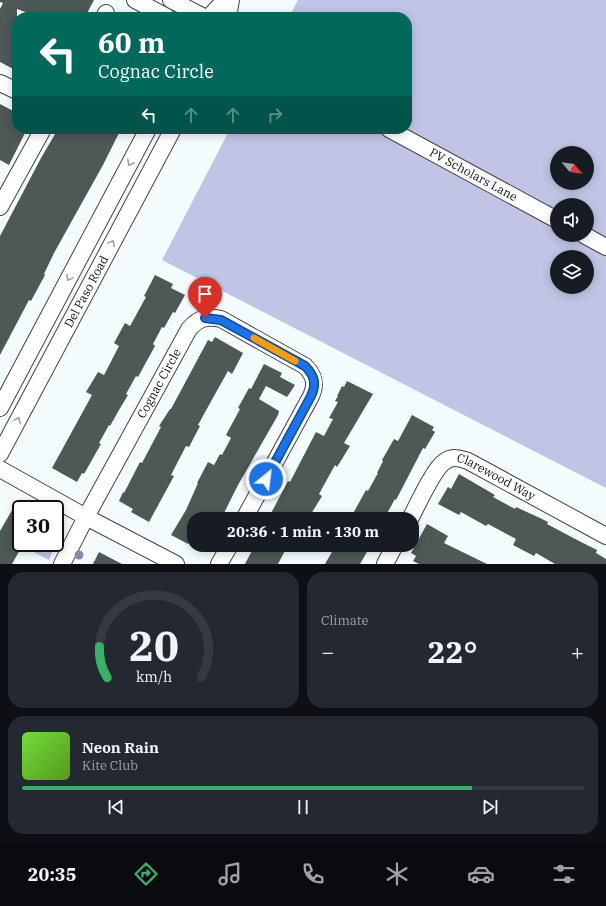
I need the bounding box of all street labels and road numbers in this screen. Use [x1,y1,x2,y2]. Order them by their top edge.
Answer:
street label: PV Scholars Lane [427,144,520,204]
street label: Del Paso Road [61,253,111,330]
street label: Cognac Circle [134,346,184,421]
street label: Clarewood Way [456,450,539,503]

